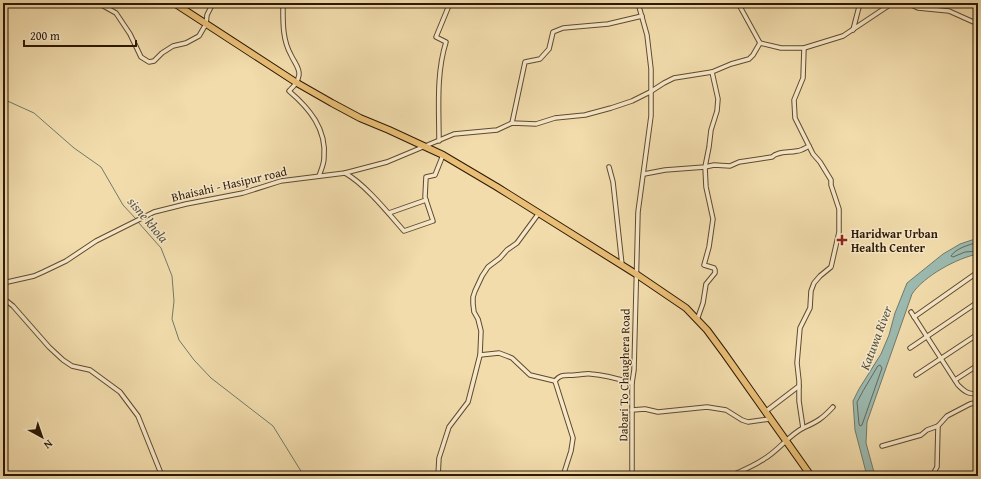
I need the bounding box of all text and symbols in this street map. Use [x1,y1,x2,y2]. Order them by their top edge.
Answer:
scale bar [24,22,136,48]
text: 200 m [30,27,60,44]
street label: Bhaisahi - Hasipur road [170,162,289,206]
water label: sisne khola [123,192,173,247]
place label: Haridwar Urban Health Center [851,225,938,256]
marker: Haridwar Urban Health Center [836,234,848,246]
water label: Katuwa River [855,302,897,374]
street label: Dabari To Chaughera Road [614,308,634,442]
north arrow [22,417,62,457]
text: N [40,436,56,454]

